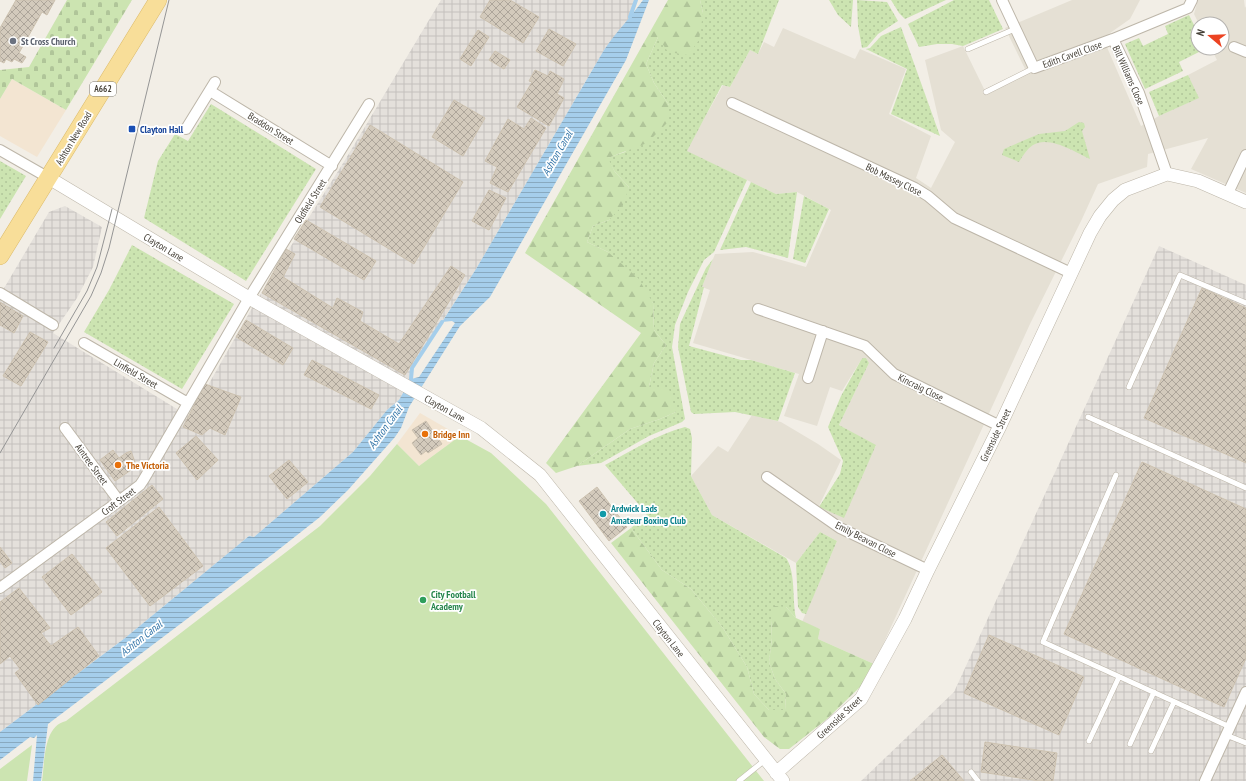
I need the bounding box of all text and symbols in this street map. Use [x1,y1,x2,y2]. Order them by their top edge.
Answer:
north arrow [1190,16,1230,56]
text: N [1193,28,1208,38]
place label: St Cross Church [21,35,76,48]
marker: St Cross Church [8,36,18,46]
street label: Edith Cavell Close [1041,38,1104,71]
street label: Bill Williams Close [1110,43,1147,107]
road number: A662 [90,82,116,96]
street label: Ashton New Road [52,109,95,167]
street label: Braddon Street [245,109,296,148]
place label: Clayton Hall [140,123,184,136]
marker: Clayton Hall [127,124,137,134]
water label: Ashton Canal [539,127,576,178]
street label: Bob Massey Close [864,160,924,199]
street label: Oldfield Street [292,176,329,226]
street label: Clayton Lane [141,230,186,265]
street label: Linfield Street [111,356,160,391]
street label: Kincraig Close [896,371,946,404]
street label: Clayton Lane [422,392,467,425]
water label: Ashton Canal [365,402,406,451]
street label: Greenside Street [977,407,1014,464]
place label: Bridge Inn [433,428,470,441]
marker: Bridge Inn [420,429,430,439]
street label: Aintree Street [72,441,111,488]
place label: The Victoria [126,459,169,472]
marker: The Victoria [113,460,123,470]
street label: Croft Street [99,484,138,518]
place label: Ardwick Lads Amateur Boxing Club [610,502,686,527]
marker: Ardwick Lads Amateur Boxing Club [598,509,608,519]
street label: Emily Beavan Close [833,518,899,560]
place label: City Football Academy [430,588,476,613]
marker: City Football Academy [418,595,428,605]
water label: Ashton Canal [117,616,166,659]
street label: Clayton Lane [650,617,687,660]
street label: Greenside Street [814,693,865,742]

